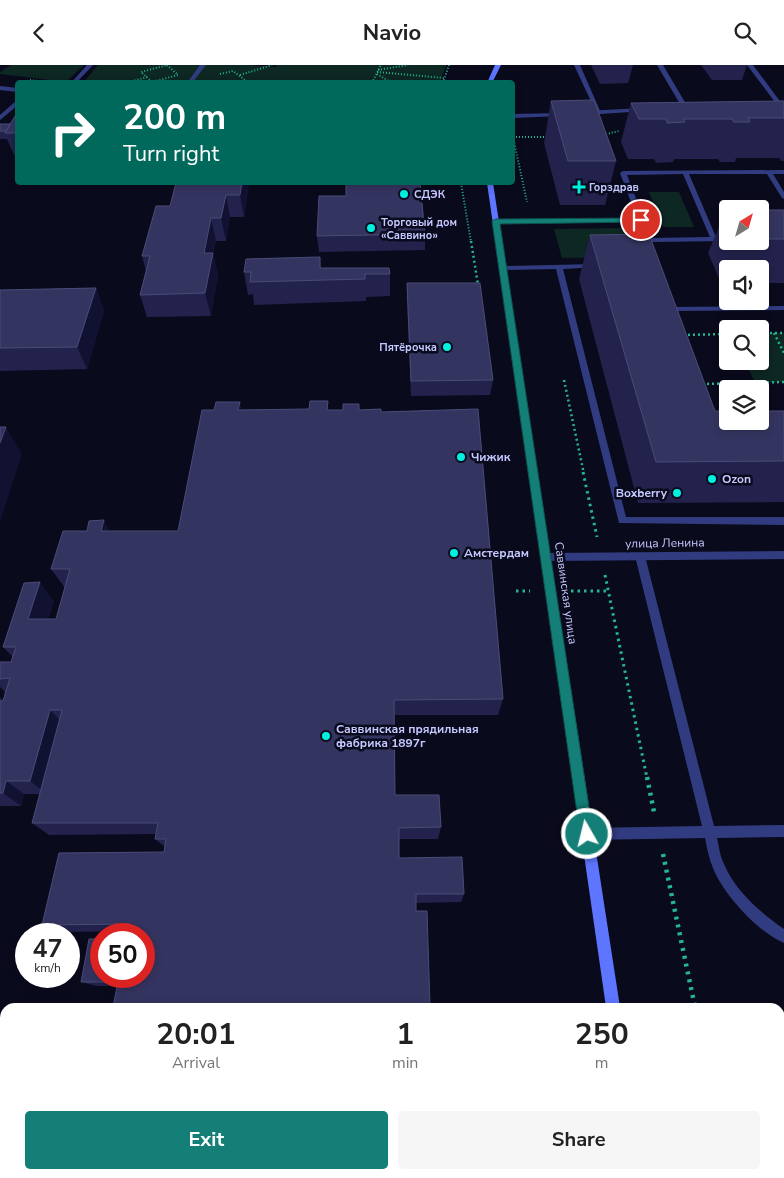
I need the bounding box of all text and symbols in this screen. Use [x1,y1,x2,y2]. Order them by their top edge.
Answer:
text: Navio [363,18,421,48]
icon: back [25,19,53,47]
icon: search [731,19,759,47]
text: 200 m [123,94,226,141]
icon: right [40,100,105,165]
text: Turn right [123,139,219,169]
place label: Горздрав [589,180,639,195]
marker: Горздрав [573,181,585,193]
place label: СДЭК [414,187,446,202]
marker: СДЭК [398,188,410,200]
pin [620,199,662,241]
north arrow [719,200,769,250]
map controls [719,200,769,430]
icon: arrive [627,206,655,234]
place label: Торговый дом «Саввино» [381,215,457,243]
marker: Торговый дом «Саввино» [365,222,377,234]
button: sound [719,260,769,310]
button: search [719,320,769,370]
place label: Пятёрочка [379,340,437,355]
marker: Пятёрочка [441,341,453,353]
button: layers [719,380,769,430]
place label: Чижик [471,449,511,465]
marker: Чижик [455,451,467,463]
place label: Ozon [722,471,751,487]
marker: Ozon [706,473,718,485]
place label: Boxberry [616,485,668,501]
marker: Boxberry [671,487,683,499]
street label: улица Ленина [625,534,705,552]
street label: Саввинская улица [551,541,581,645]
place label: Амстердам [464,545,529,561]
marker: Амстердам [448,547,460,559]
place label: Саввинская прядильная фабрика 1897г [336,721,479,751]
marker: Саввинская прядильная фабрика 1897г [320,730,332,742]
position arrow [560,807,612,859]
speed limit sign: 50 [90,923,155,988]
text: 47 [32,932,63,966]
text: km/h [34,960,61,976]
text: 20:01 [156,1014,236,1055]
text: 1 [396,1014,414,1055]
text: 250 [575,1014,629,1055]
text: Arrival [172,1052,220,1074]
text: min [392,1052,418,1074]
text: m [595,1052,609,1074]
button: Exit [25,1111,388,1169]
button: Share [398,1111,760,1169]

